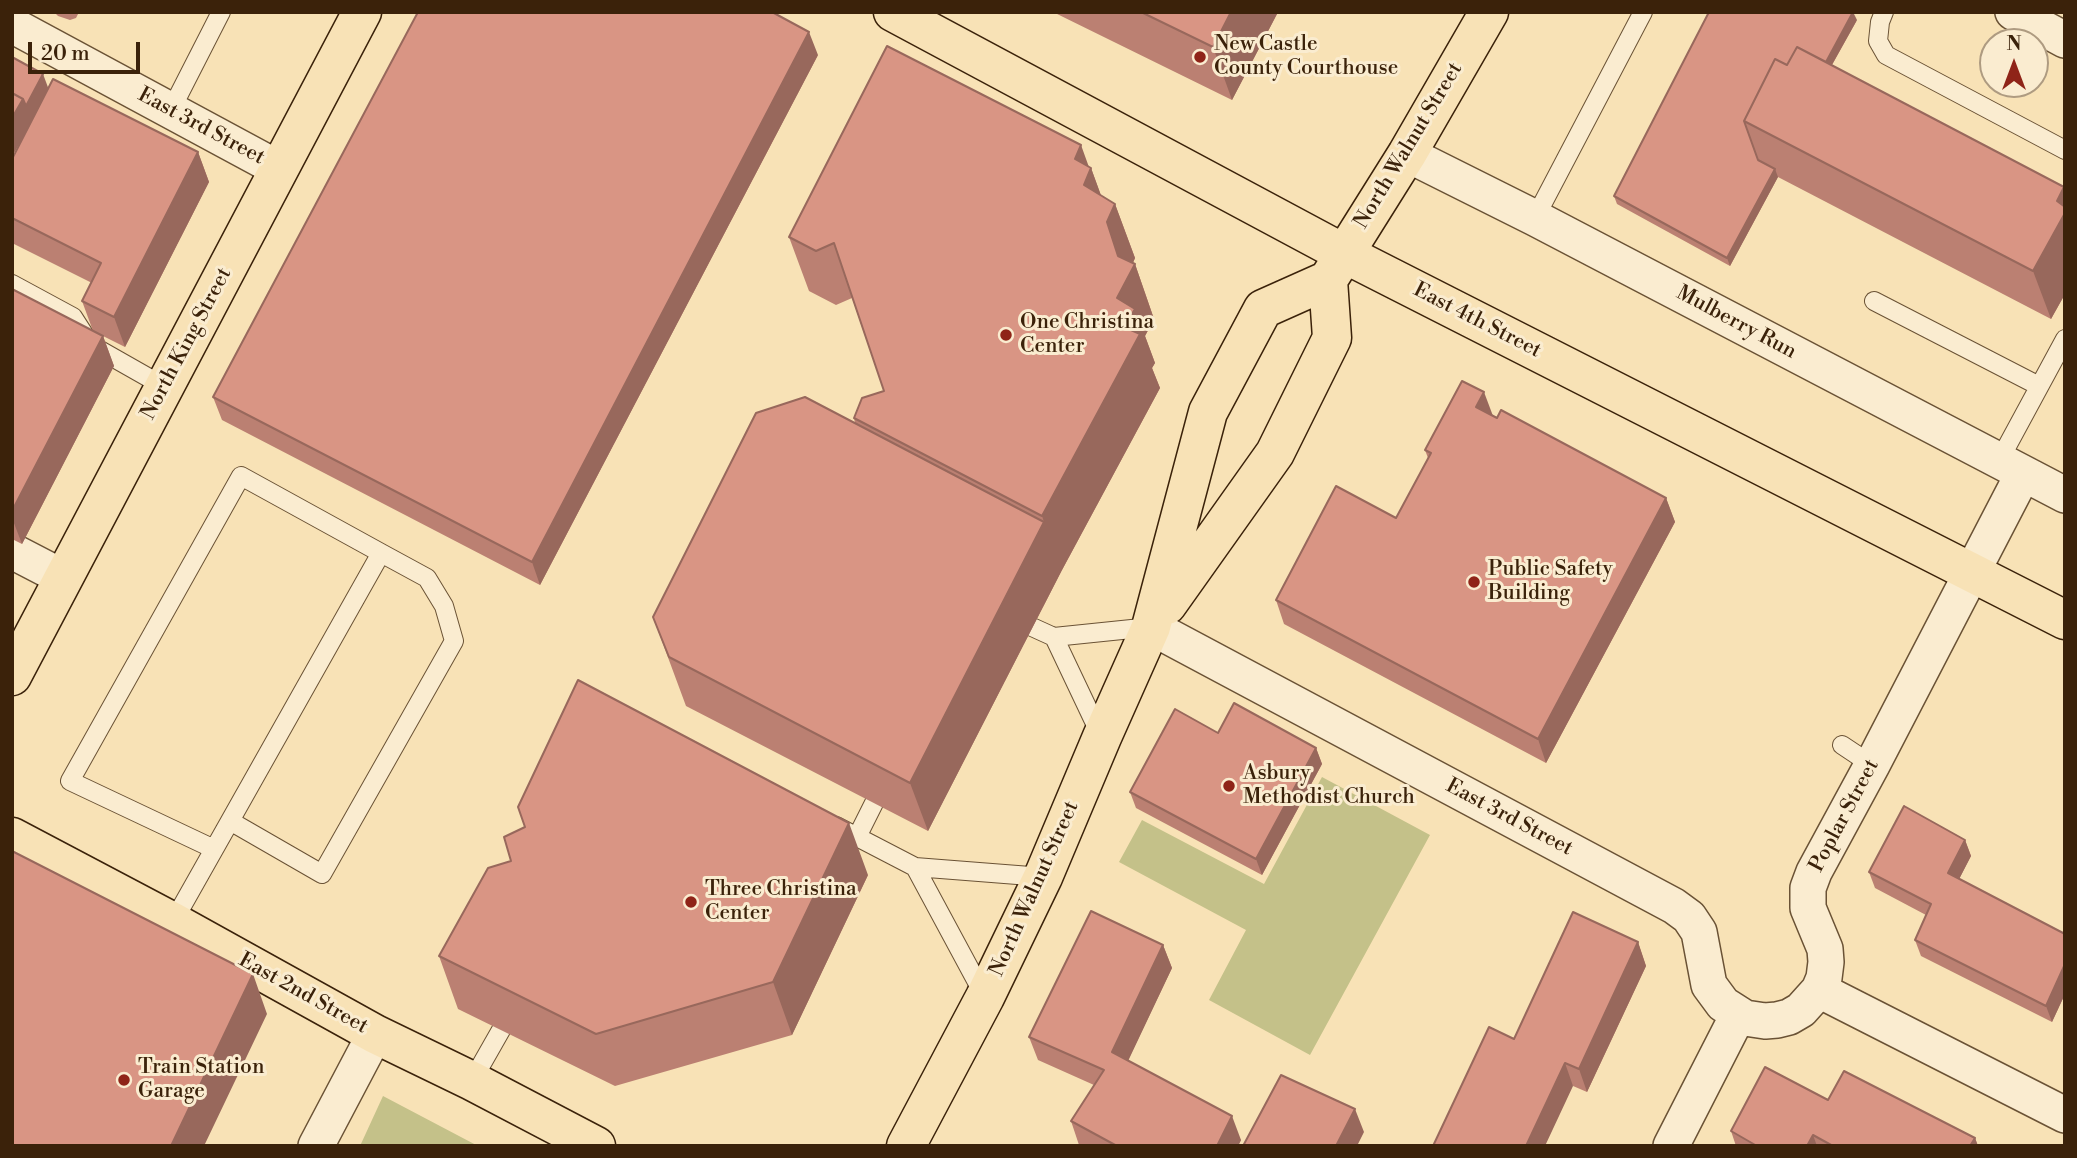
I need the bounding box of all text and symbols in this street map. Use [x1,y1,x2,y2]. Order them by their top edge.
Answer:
scale bar [32,28,144,72]
north arrow [1979,28,2049,98]
place label: New Castle County Courthouse [1214,32,1398,82]
text: N [2006,32,2022,56]
text: 20 m [41,41,90,67]
marker: New Castle County Courthouse [1192,49,1208,65]
street label: North Walnut Street [1349,58,1469,234]
street label: East 3rd Street [133,83,269,171]
street label: North King Street [136,264,238,424]
street label: East 4th Street [1409,278,1545,364]
street label: Mulberry Run [1672,281,1800,365]
place label: One Christina Center [1020,310,1154,360]
marker: One Christina Center [998,327,1014,343]
place label: Public Safety Building [1488,557,1613,607]
marker: Public Safety Building [1466,574,1482,590]
street label: Poplar Street [1805,755,1885,877]
place label: Asbury Methodist Church [1243,761,1415,811]
street label: East 3rd Street [1441,774,1577,862]
marker: Asbury Methodist Church [1221,778,1237,794]
street label: North Walnut Street [985,797,1085,981]
place label: Three Christina Center [705,877,857,927]
marker: Three Christina Center [683,894,699,910]
street label: East 2nd Street [234,948,372,1040]
place label: Train Station Garage [138,1055,264,1105]
marker: Train Station Garage [116,1072,132,1088]

